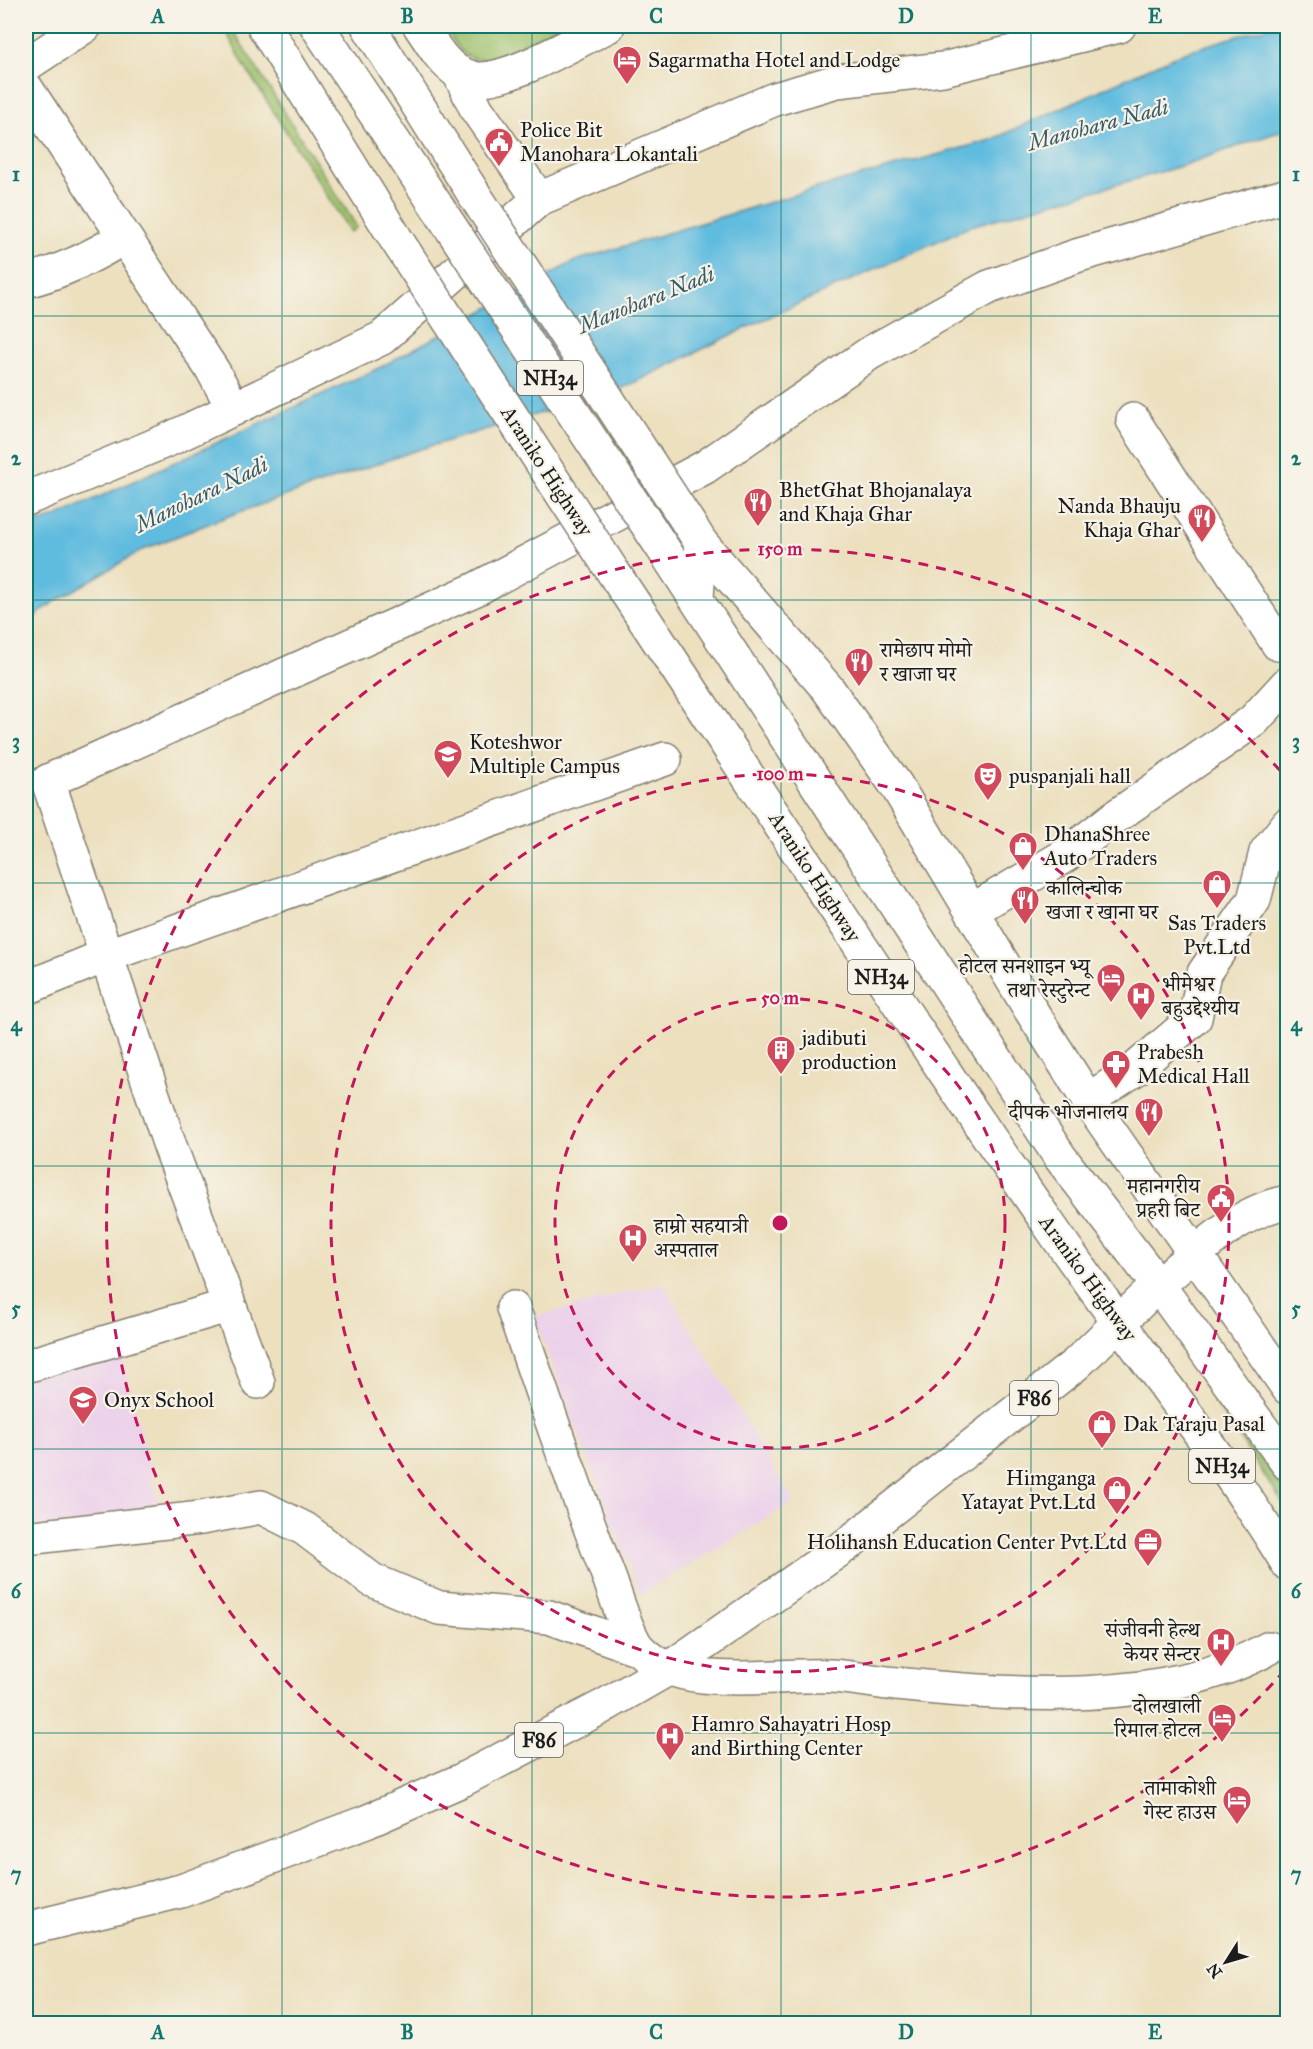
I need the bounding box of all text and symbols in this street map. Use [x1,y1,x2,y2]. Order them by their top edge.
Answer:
text: A [149,4,165,28]
text: B [400,4,414,28]
text: C [649,4,663,28]
text: D [898,4,914,28]
text: E [1148,4,1163,28]
hotel icon: Sagarmatha Hotel and Lodge [611,44,643,86]
place label: Sagarmatha Hotel and Lodge [648,47,900,73]
water label: Manohara Nadi [1023,93,1172,157]
place label: Police Bit Manohara Lokantali [520,117,698,167]
public building icon: Police Bit Manohara Lokantali [483,126,515,168]
text: 1 [12,162,20,186]
text: 1 [1292,162,1300,186]
water label: Manohara Nadi [572,260,719,340]
road number: NH34 [517,361,583,395]
street label: Araniko Highway [495,400,599,542]
text: 2 [11,446,22,470]
text: 2 [1291,446,1302,470]
water label: Manohara Nadi [129,450,273,539]
place label: BhetGhat Bhojanalaya and Khaja Ghar [779,477,972,527]
restaurant icon: BhetGhat Bhojanalaya and Khaja Ghar [742,486,774,528]
place label: Nanda Bhauju Khaja Ghar [1058,493,1181,543]
restaurant icon: Nanda Bhauju Khaja Ghar [1186,502,1218,544]
text: 150 m [758,538,803,560]
place label: रामेछाप मोमो र खाजा घर [879,637,973,687]
restaurant icon: रामेछाप मोमो र खाजा घर [843,646,875,688]
text: 3 [12,729,20,754]
place label: Koteshwor Multiple Campus [469,729,620,779]
text: 3 [1292,729,1300,754]
school or university icon: Koteshwor Multiple Campus [432,738,464,780]
theatre icon: puspanjali hall [972,760,1004,802]
text: 100 m [757,763,804,785]
place label: puspanjali hall [1008,763,1131,789]
street label: Araniko Highway [763,806,867,948]
place label: DhanaShree Auto Traders [1043,821,1157,871]
shop icon: DhanaShree Auto Traders [1007,830,1039,872]
shop icon: Sas Traders Pvt.Ltd [1201,868,1233,910]
place label: कालिन्चोक खजा र खाना घर [1045,875,1159,925]
restaurant icon: कालिन्चोक खजा र खाना घर [1009,884,1041,926]
place label: Sas Traders Pvt.Ltd [1168,910,1266,960]
place label: होटल सनशाइन भ्यू तथा रेस्टुरेन्ट [958,953,1094,1004]
road number: NH34 [848,960,914,994]
hotel icon: होटल सनशाइन भ्यू तथा रेस्टुरेन्ट [1095,962,1127,1004]
place label: भीमेश्वर बहुउद्देश्यीय [1161,971,1240,1022]
hospital icon: भीमेश्वर बहुउद्देश्यीय [1125,980,1157,1022]
text: 50 m [761,987,800,1009]
text: 4 [10,1012,22,1037]
text: 4 [1290,1012,1302,1037]
place label: jadibuti production [799,1025,897,1075]
building icon: jadibuti production [765,1034,797,1076]
place label: Prabesh Medical Hall [1137,1039,1250,1089]
pharmacy icon: Prabesh Medical Hall [1100,1048,1132,1090]
restaurant icon: दीपक भोजनालय [1133,1096,1165,1138]
place label: दीपक भोजनालय [1007,1099,1129,1125]
place label: महानगरीय प्रहरी बिट [1126,1173,1201,1223]
public building icon: महानगरीय प्रहरी बिट [1205,1182,1237,1224]
street label: Araniko Highway [1033,1209,1143,1347]
place label: हाम्रो सहयात्री अस्पताल [653,1213,749,1263]
centre of rings [770,1213,790,1233]
hospital icon: हाम्रो सहयात्री अस्पताल [617,1222,649,1264]
text: 5 [11,1296,21,1320]
text: 5 [1291,1296,1301,1320]
road number: F86 [1010,1381,1058,1415]
school or university icon: Onyx School [67,1384,99,1426]
place label: Onyx School [104,1387,215,1413]
shop icon: Dak Taraju Pasal [1086,1408,1118,1450]
place label: Dak Taraju Pasal [1123,1411,1265,1437]
road number: NH34 [1189,1449,1255,1483]
place label: Himganga Yatayat Pvt.Ltd [961,1465,1096,1515]
shop icon: Himganga Yatayat Pvt.Ltd [1101,1474,1133,1516]
office icon: Holihansh Education Center Pvt.Ltd [1132,1526,1164,1568]
place label: Holihansh Education Center Pvt.Ltd [807,1529,1127,1555]
text: 6 [11,1579,23,1603]
text: 6 [1291,1579,1303,1603]
place label: संजीवनी हेल्थ केयर सेन्टर [1103,1617,1202,1667]
hospital icon: संजीवनी हेल्थ केयर सेन्टर [1205,1626,1237,1668]
place label: दोलखाली रिमाल होटल [1113,1693,1202,1743]
hotel icon: दोलखाली रिमाल होटल [1206,1702,1238,1744]
place label: Hamro Sahayatri Hosp and Birthing Center [691,1711,891,1761]
hospital icon: Hamro Sahayatri Hosp and Birthing Center [654,1720,686,1762]
road number: F86 [515,1723,563,1757]
place label: तामाकोशी गेस्ट हाउस [1143,1775,1217,1825]
hotel icon: तामाकोशी गेस्ट हाउस [1221,1784,1253,1826]
text: 7 [11,1862,22,1886]
text: 7 [1291,1862,1302,1886]
north arrow [1196,1932,1256,1992]
text: N [1202,1959,1226,1982]
text: A [149,2020,165,2044]
text: B [400,2020,414,2044]
text: C [649,2020,663,2044]
text: D [898,2020,914,2044]
text: E [1148,2020,1163,2044]

